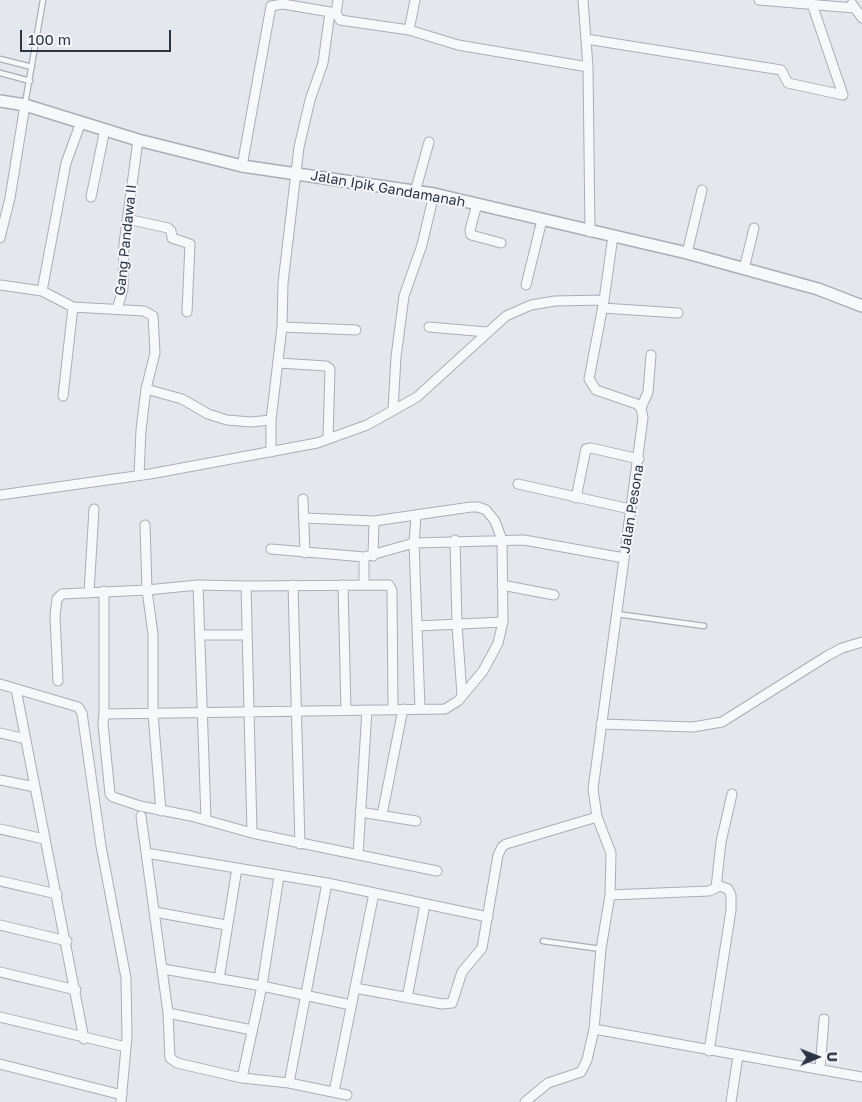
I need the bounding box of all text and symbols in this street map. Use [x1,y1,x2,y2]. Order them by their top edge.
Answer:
scale bar [22,20,174,52]
text: 100 m [28,30,71,48]
street label: Jalan Ipik Gandamanah [309,167,467,211]
street label: Gang Pandawa II [112,184,140,296]
street label: Jalan Pesona [617,463,647,555]
north arrow [792,1032,842,1082]
text: U [824,1051,841,1062]

